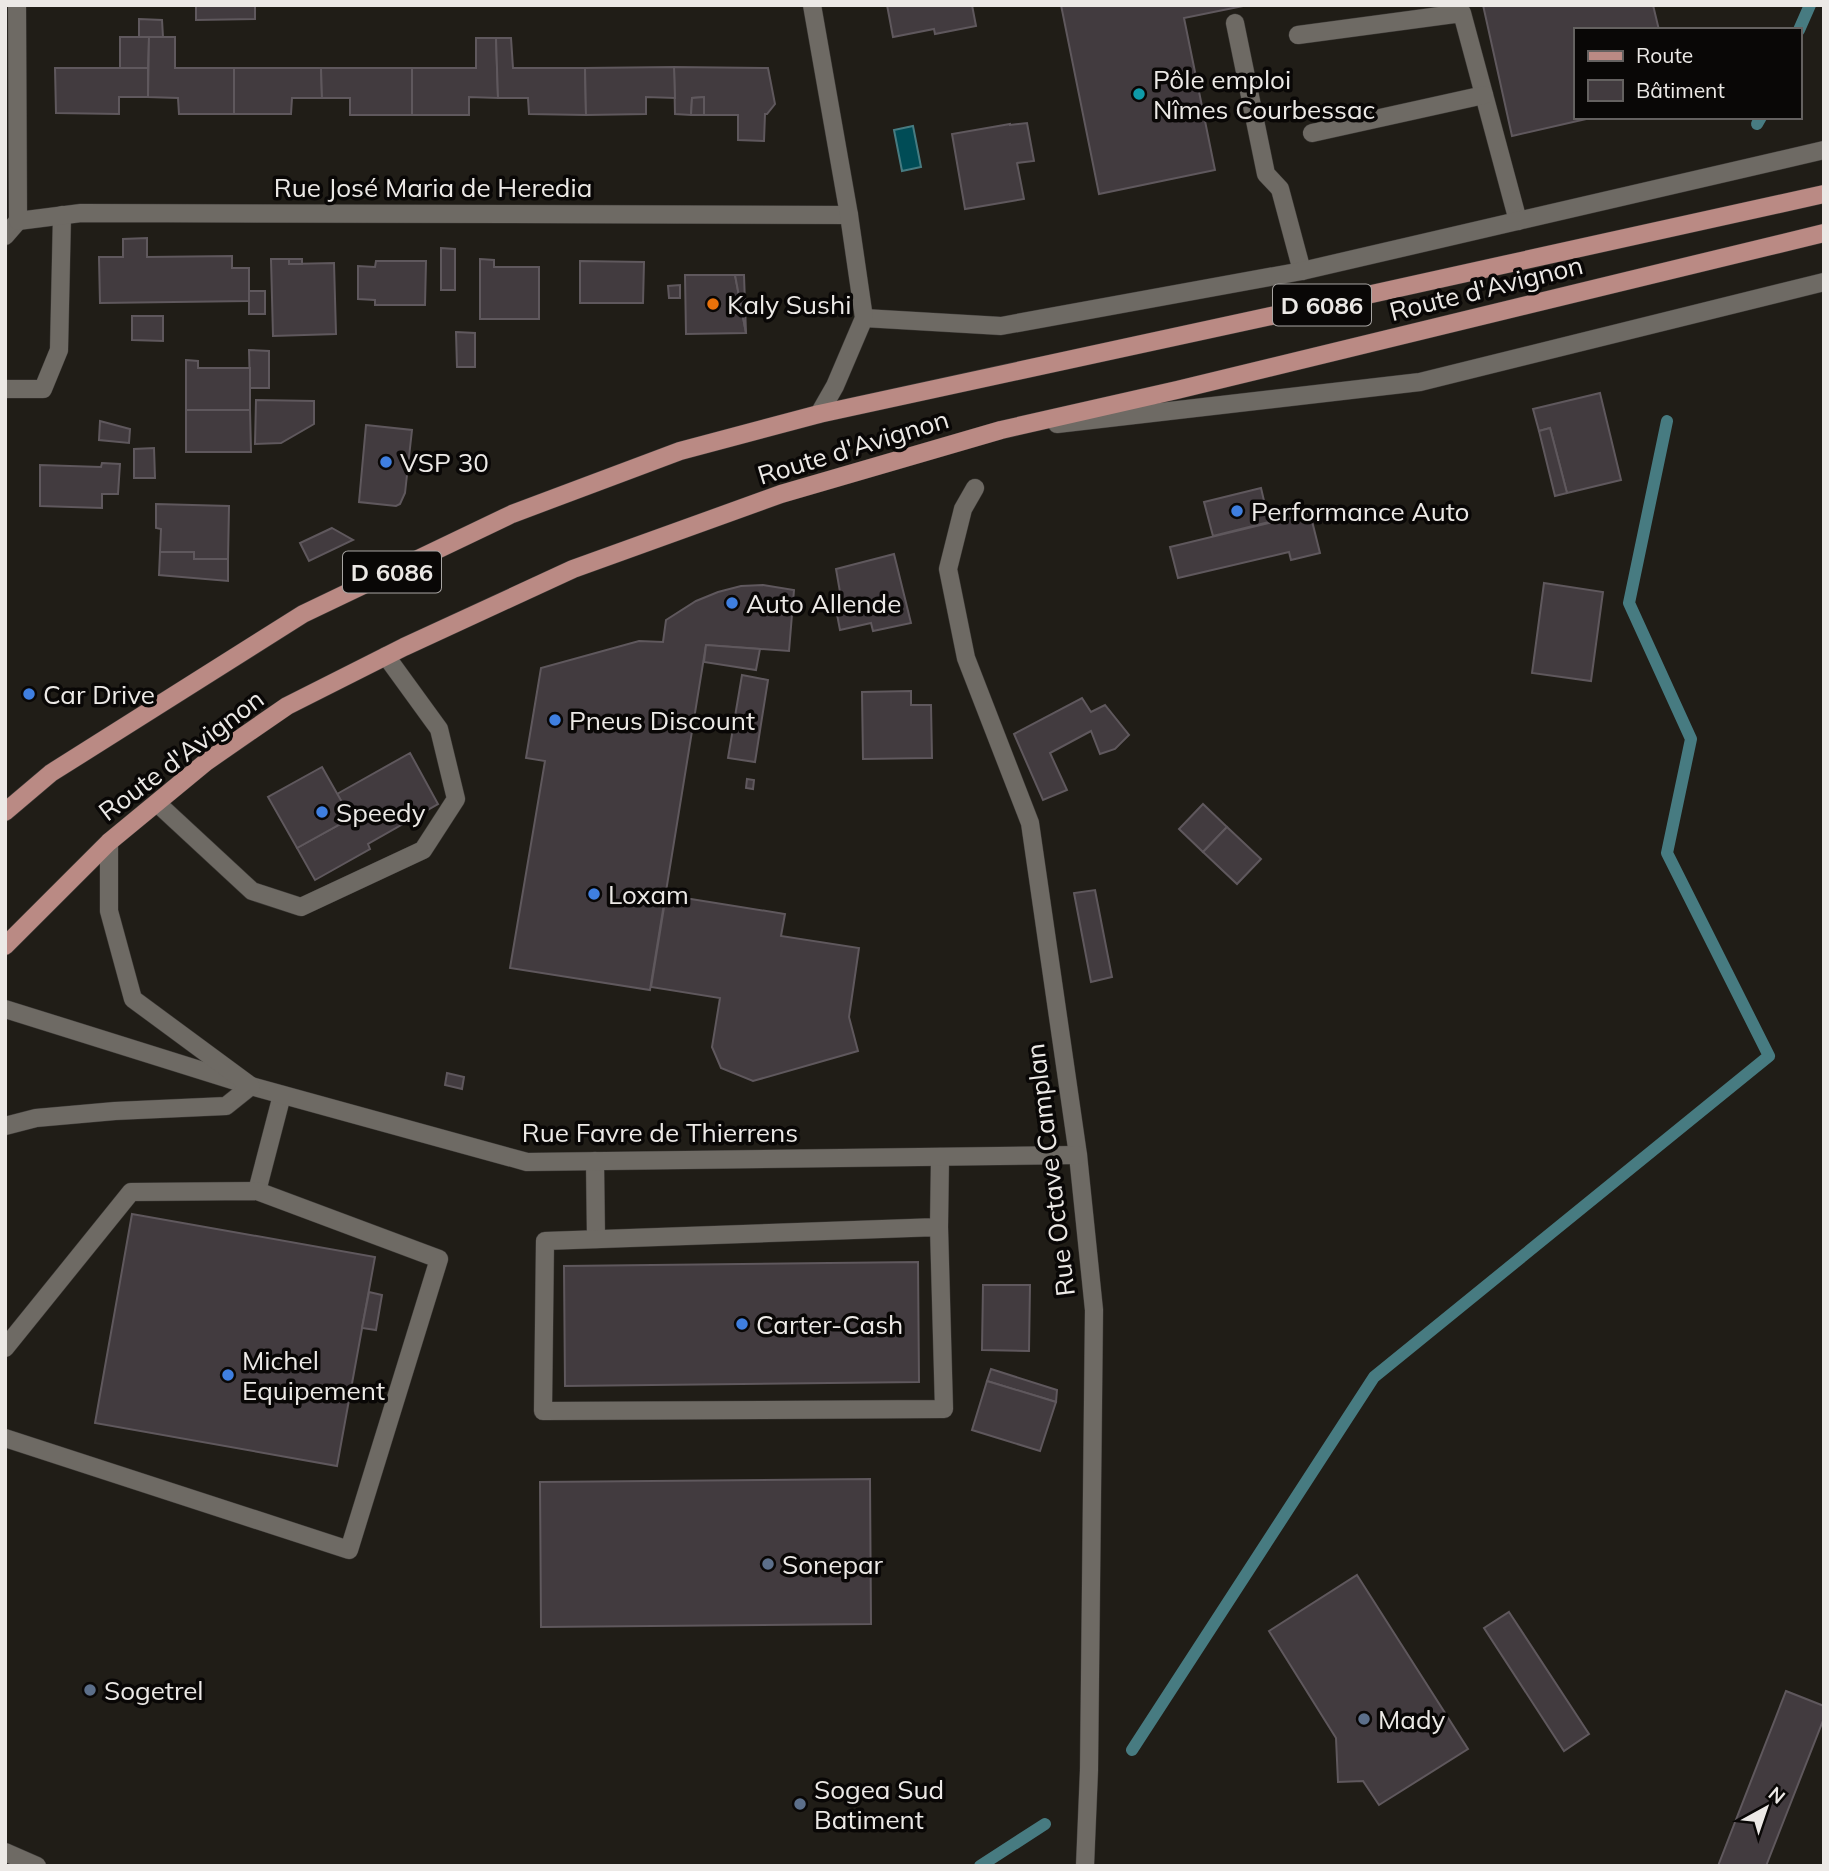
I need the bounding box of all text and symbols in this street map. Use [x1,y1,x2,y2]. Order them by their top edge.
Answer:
legend [1574,28,1801,119]
text: Route [1636,42,1693,68]
place label: Pôle emploi Nîmes Courbessac [1153,63,1375,126]
text: Bâtiment [1636,77,1725,103]
marker: Pôle emploi Nîmes Courbessac [1131,86,1147,102]
street label: Rue José Maria de Heredia [274,171,592,204]
street label: Route d'Avignon [1386,248,1586,328]
road number: D 6086 [1273,284,1371,326]
place label: Kaly Sushi [727,288,851,321]
marker: Kaly Sushi [705,296,721,312]
street label: Route d'Avignon [753,402,953,492]
place label: VSP 30 [400,446,489,479]
marker: VSP 30 [378,454,394,470]
place label: Performance Auto [1251,495,1469,528]
marker: Performance Auto [1229,503,1245,519]
road number: D 6086 [343,552,441,592]
place label: Auto Allende [746,587,901,620]
marker: Auto Allende [724,595,740,611]
place label: Car Drive [43,678,155,711]
street label: Route d'Avignon [92,682,270,828]
marker: Car Drive [21,686,37,702]
place label: Pneus Discount [569,704,755,737]
marker: Pneus Discount [547,712,563,728]
place label: Speedy [336,796,426,829]
marker: Speedy [314,804,330,820]
place label: Loxam [608,878,689,911]
marker: Loxam [586,886,602,902]
street label: Rue Octave Camplan [1018,1042,1082,1298]
street label: Rue Favre de Thierrens [522,1116,798,1149]
place label: Carter-Cash [756,1308,903,1341]
marker: Carter-Cash [734,1316,750,1332]
place label: Michel Equipement [242,1344,385,1407]
marker: Michel Equipement [220,1367,236,1383]
place label: Sonepar [782,1548,884,1581]
marker: Sonepar [760,1556,776,1572]
place label: Sogetrel [104,1674,204,1707]
marker: Sogetrel [82,1682,98,1698]
place label: Mady [1378,1703,1446,1736]
marker: Mady [1356,1711,1372,1727]
place label: Sogea Sud Batiment [814,1773,944,1836]
north arrow [1731,1773,1801,1843]
text: N [1764,1781,1790,1809]
marker: Sogea Sud Batiment [792,1796,808,1812]

